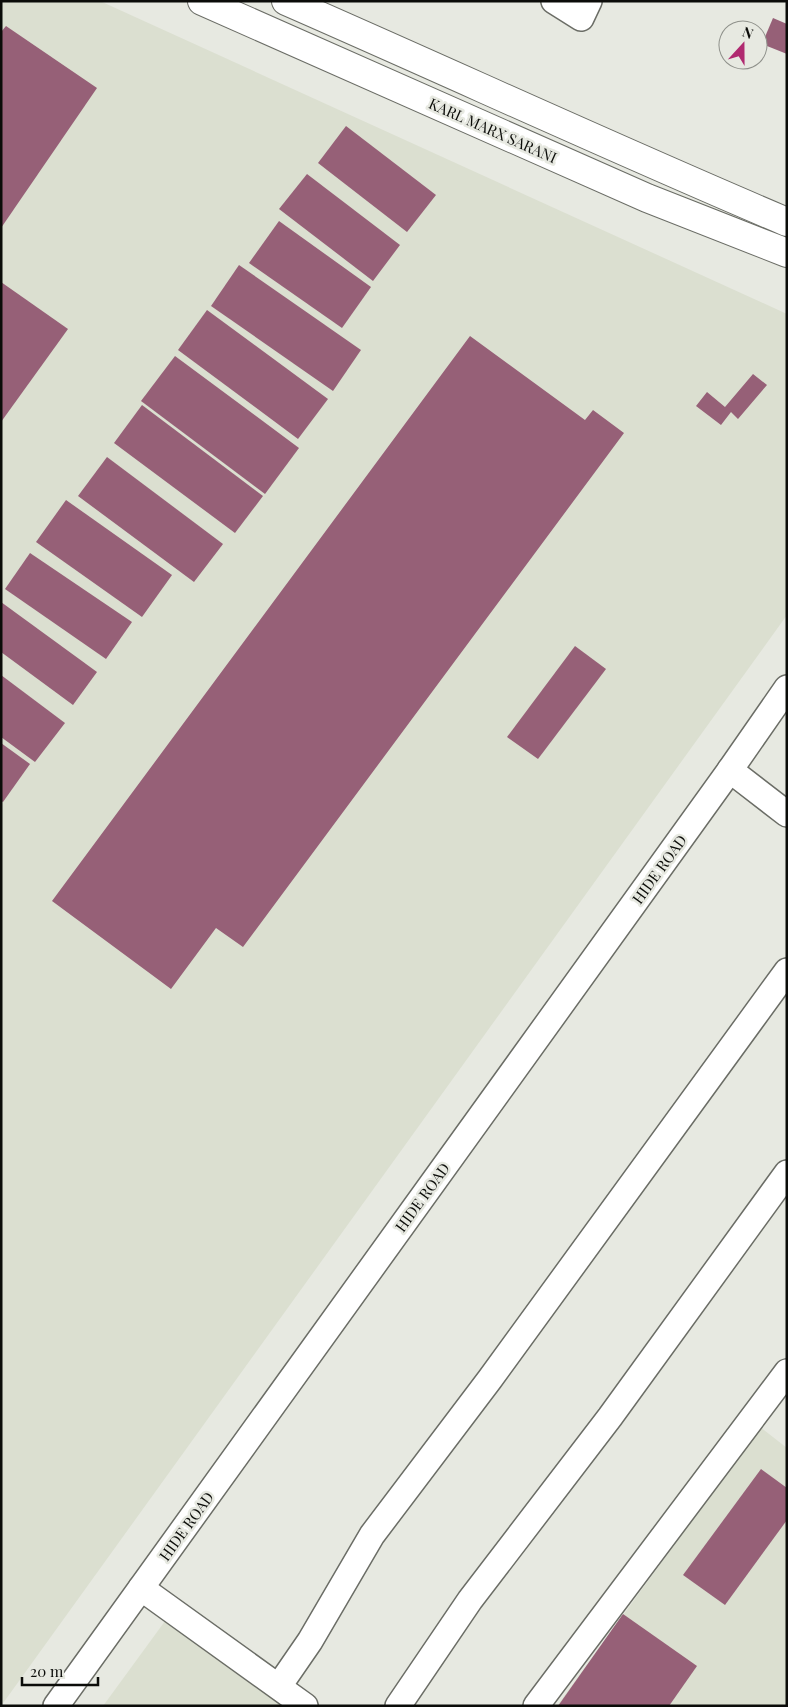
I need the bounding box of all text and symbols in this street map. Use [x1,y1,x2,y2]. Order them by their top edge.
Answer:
north arrow [718,20,768,70]
text: N [740,22,756,43]
street label: KARL MARX SARANI [426,93,560,167]
street label: HIDE ROAD [627,830,691,907]
street label: HIDE ROAD [390,1158,454,1235]
street label: HIDE ROAD [154,1487,218,1564]
scale bar [22,1654,99,1686]
text: 20 m [30,1661,64,1681]

